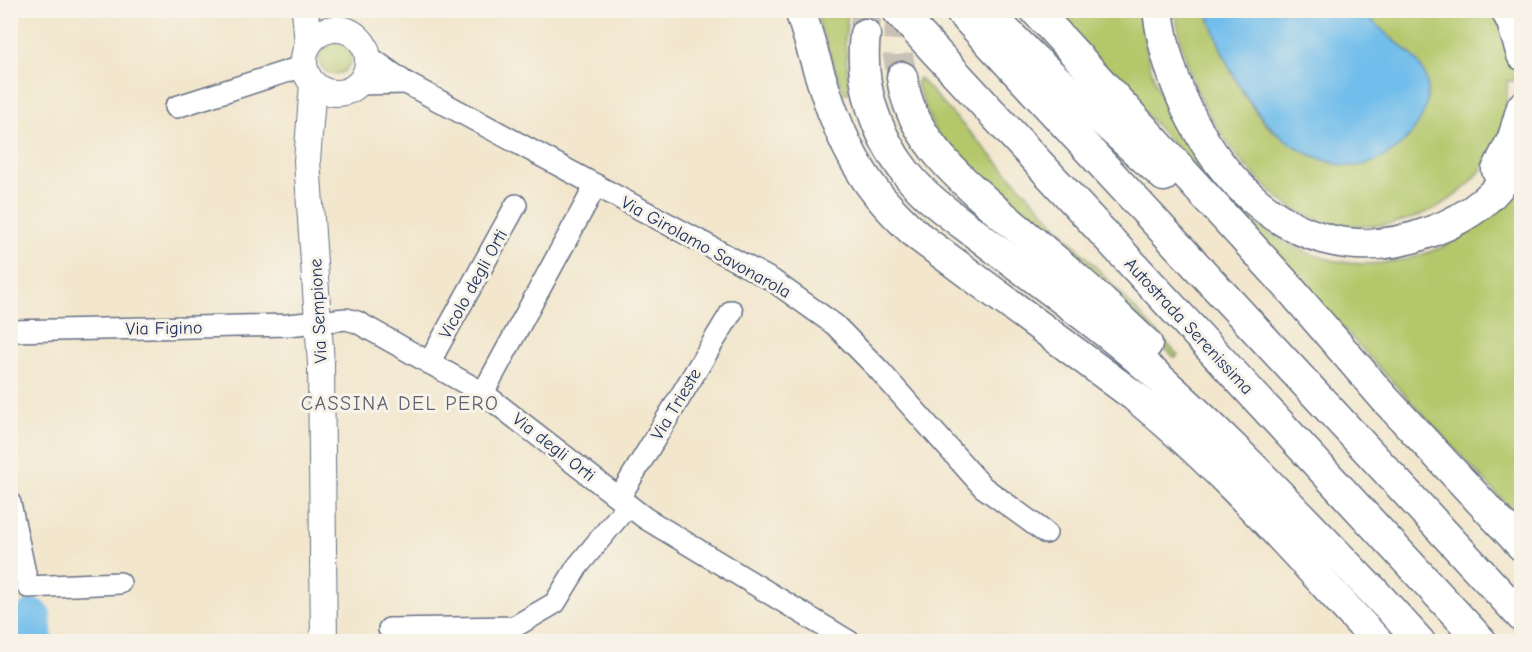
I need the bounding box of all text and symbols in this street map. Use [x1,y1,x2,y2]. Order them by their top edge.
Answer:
street label: Via Girolamo Savonarola [617,192,794,303]
street label: Vicolo degli Orti [435,226,512,342]
street label: Autostrada Serenissima [1120,254,1257,399]
street label: Via Sempione [305,258,332,364]
street label: Via Figino [126,317,202,340]
street label: Via Trieste [647,365,706,444]
district label: CASSINA DEL PERO [301,392,499,415]
street label: Via degli Orti [508,409,599,486]

